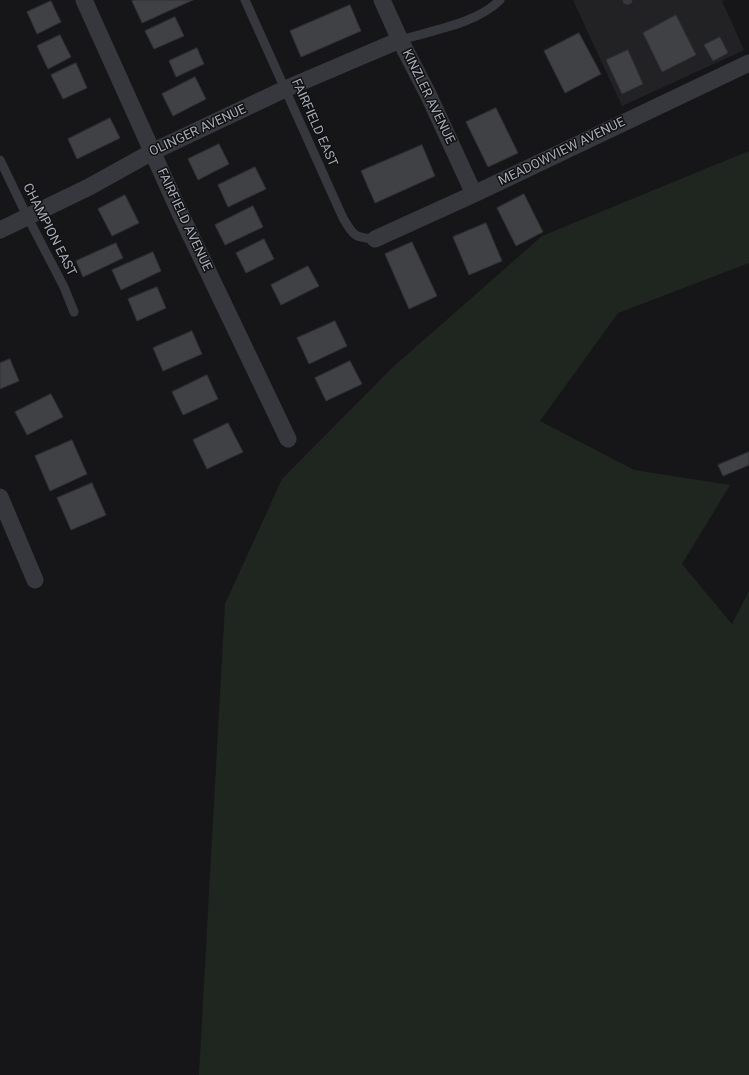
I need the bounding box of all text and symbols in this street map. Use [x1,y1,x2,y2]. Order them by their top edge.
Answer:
street label: KINZLER AVENUE [398,47,458,147]
street label: FAIRFIELD EAST [288,77,340,169]
street label: OLINGER AVENUE [147,102,249,160]
street label: MEADOWVIEW AVENUE [496,115,628,189]
street label: FAIRFIELD AVENUE [153,166,215,274]
street label: CHAMPION EAST [19,181,79,279]

